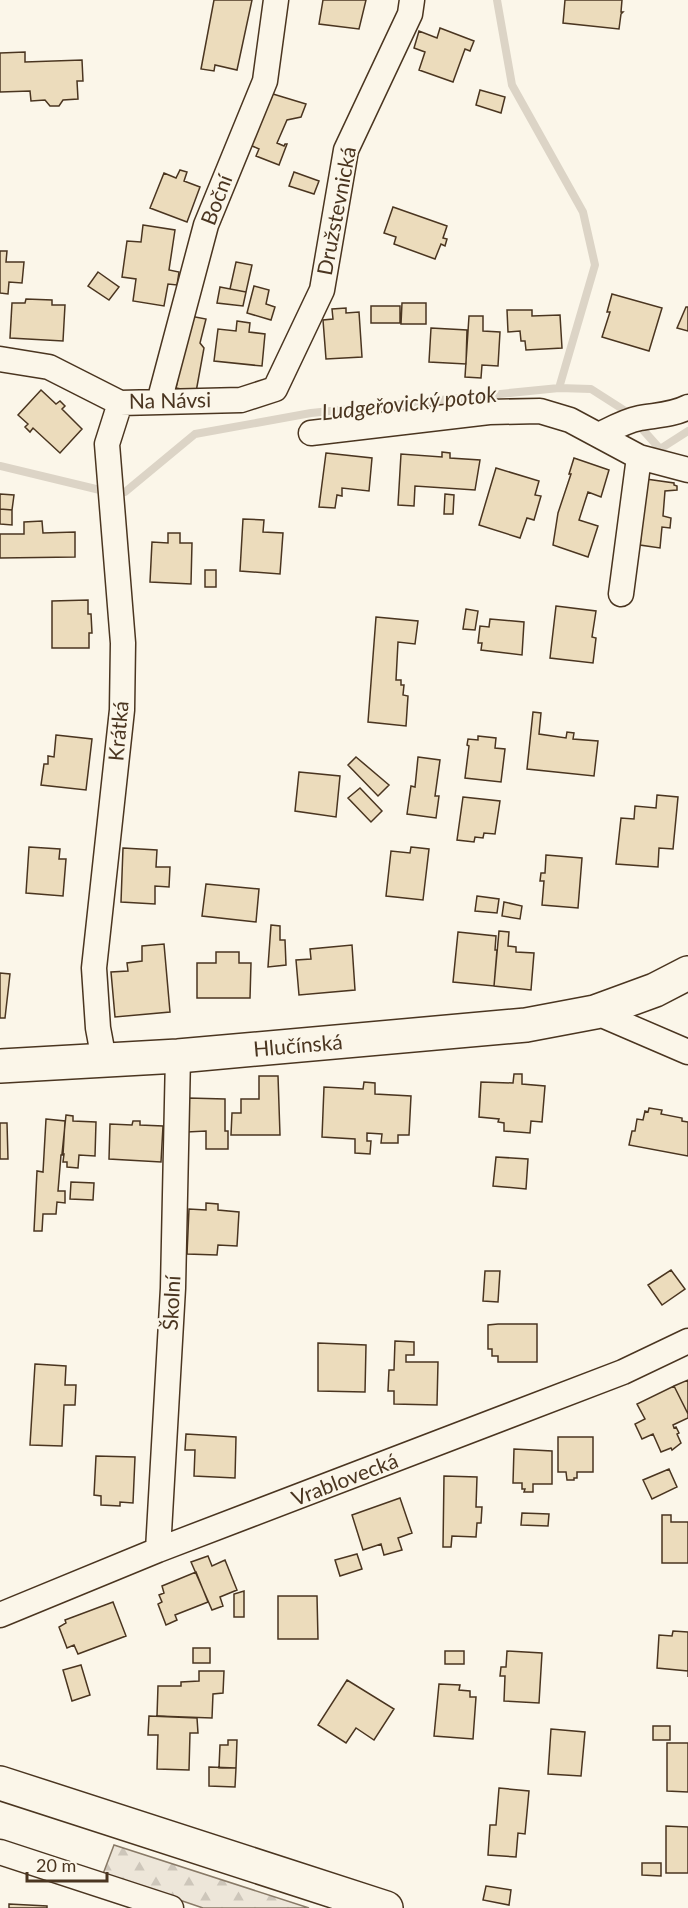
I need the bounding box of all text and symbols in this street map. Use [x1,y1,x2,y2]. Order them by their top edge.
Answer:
street label: Družstevnická [311,144,360,277]
street label: Boční [195,170,237,228]
water label: Ludgeřovický potok [320,380,498,425]
street label: Na Návsi [129,386,211,413]
street label: Krátká [102,700,133,762]
street label: Hlučínská [252,1028,344,1061]
street label: Školní [157,1274,184,1331]
street label: Vrablovecká [288,1447,401,1510]
scale bar [27,1845,106,1883]
text: 20 m [36,1854,76,1876]

